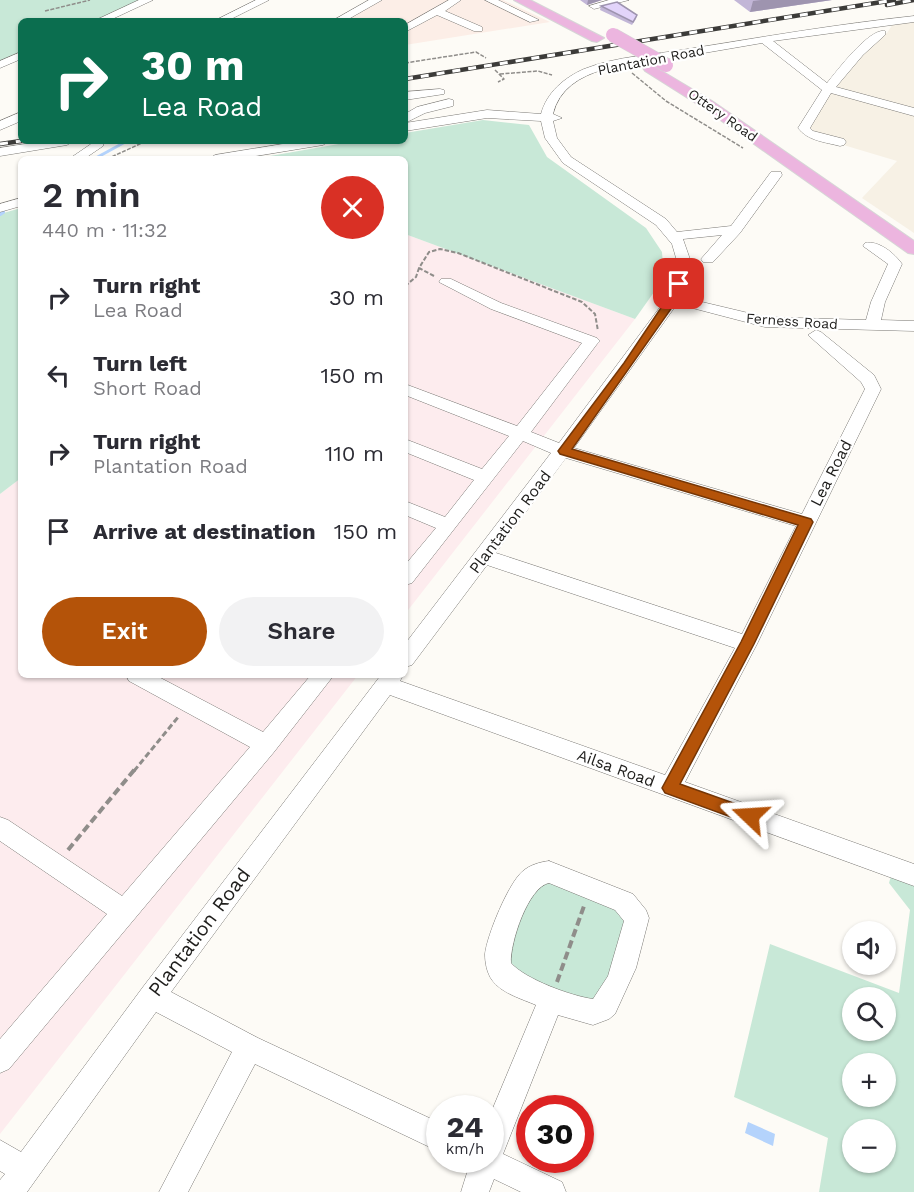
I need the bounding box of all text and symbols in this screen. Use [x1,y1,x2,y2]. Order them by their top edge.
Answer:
text: 30 m [141,41,245,90]
icon: right [42,42,120,120]
street label: Plantation Road [596,42,706,78]
street label: Ottery Road [685,85,761,145]
text: Lea Road [141,91,262,123]
text: 2 min [42,174,141,216]
button: close [321,176,384,239]
text: 440 m · 11:32 [42,218,167,242]
pin [653,258,704,309]
icon: arrive [662,267,695,300]
text: Turn right [93,273,200,298]
icon: right [42,281,75,314]
text: 30 m [329,285,384,310]
text: Lea Road [93,298,183,322]
street label: Ferness Road [746,310,838,332]
text: Turn left [93,351,187,376]
icon: left [42,359,75,392]
text: 150 m [320,363,384,388]
text: Short Road [93,376,202,400]
text: Turn right [93,429,200,454]
icon: right [42,437,75,470]
street label: Lea Road [806,437,856,509]
text: 110 m [325,441,384,466]
text: Plantation Road [93,454,248,478]
street label: Plantation Road [465,467,555,577]
icon: arrive [42,515,75,548]
text: Arrive at destination [93,519,316,544]
text: 150 m [334,519,397,544]
button: Exit [42,597,207,666]
button: Share [219,597,384,666]
street label: Ailsa Road [575,745,657,791]
position arrow [718,784,782,848]
street label: Plantation Road [143,863,255,1001]
map controls [842,921,896,1173]
button: sound [842,921,896,975]
button: search [842,987,896,1041]
button: + [842,1053,896,1107]
speed limit sign: 30 [516,1095,594,1173]
text: 24 [447,1109,483,1144]
button: − [842,1119,896,1173]
text: km/h [446,1140,484,1158]

